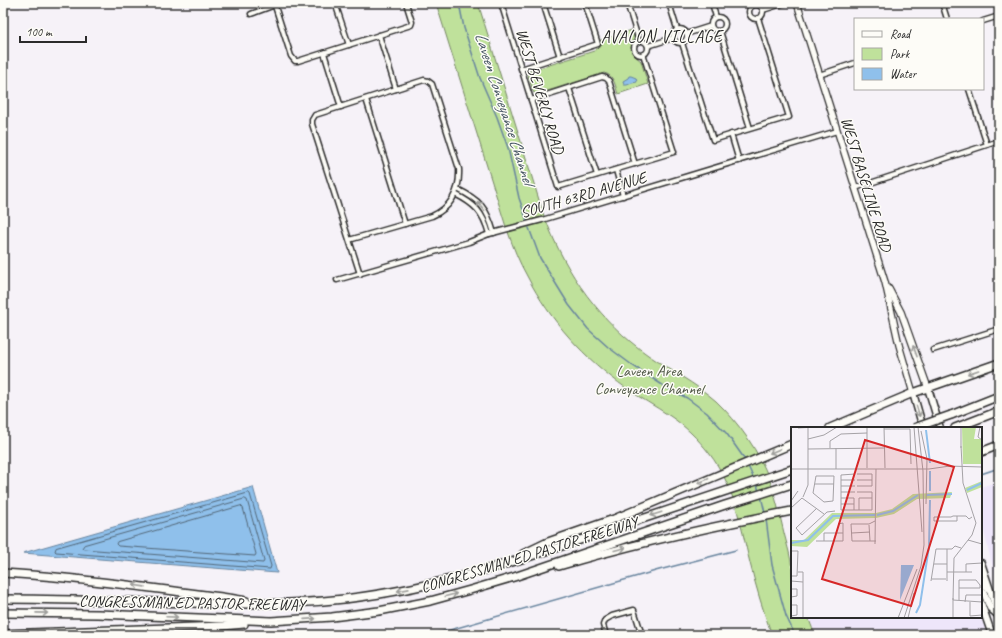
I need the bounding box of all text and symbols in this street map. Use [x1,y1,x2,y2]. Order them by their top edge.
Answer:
scale bar [20,18,86,44]
legend [854,18,984,90]
text: 100 m [26,24,53,40]
street label: WEST BEVERLY ROAD [512,26,569,158]
district label: AVALON VILLAGE [601,26,724,47]
text: Road [890,26,912,42]
water label: Laveen Conveyance Channel [470,30,541,192]
text: Park [890,46,911,62]
text: Water [890,66,918,82]
street label: WEST BASELINE ROAD [836,115,896,255]
street label: SOUTH 63RD AVENUE [518,167,651,222]
one-way arrow [477,201,486,211]
one-way arrow [911,345,918,358]
park label: Laveen Area Conveyance Channel [595,361,706,399]
one-way arrow [967,369,980,376]
one-way arrow [915,404,922,417]
inset map [791,427,982,618]
one-way arrow [770,448,782,455]
one-way arrow [698,478,710,486]
one-way arrow [650,511,662,519]
street label: CONGRESSMAN ED PASTOR FREEWAY [418,512,643,598]
one-way arrow [613,545,626,552]
one-way arrow [133,582,146,590]
one-way arrow [397,586,410,594]
street label: CONGRESSMAN ED PASTOR FREEWAY [79,591,308,615]
one-way arrow [444,591,457,598]
one-way arrow [35,609,48,617]
one-way arrow [165,613,178,620]
one-way arrow [303,616,316,623]

